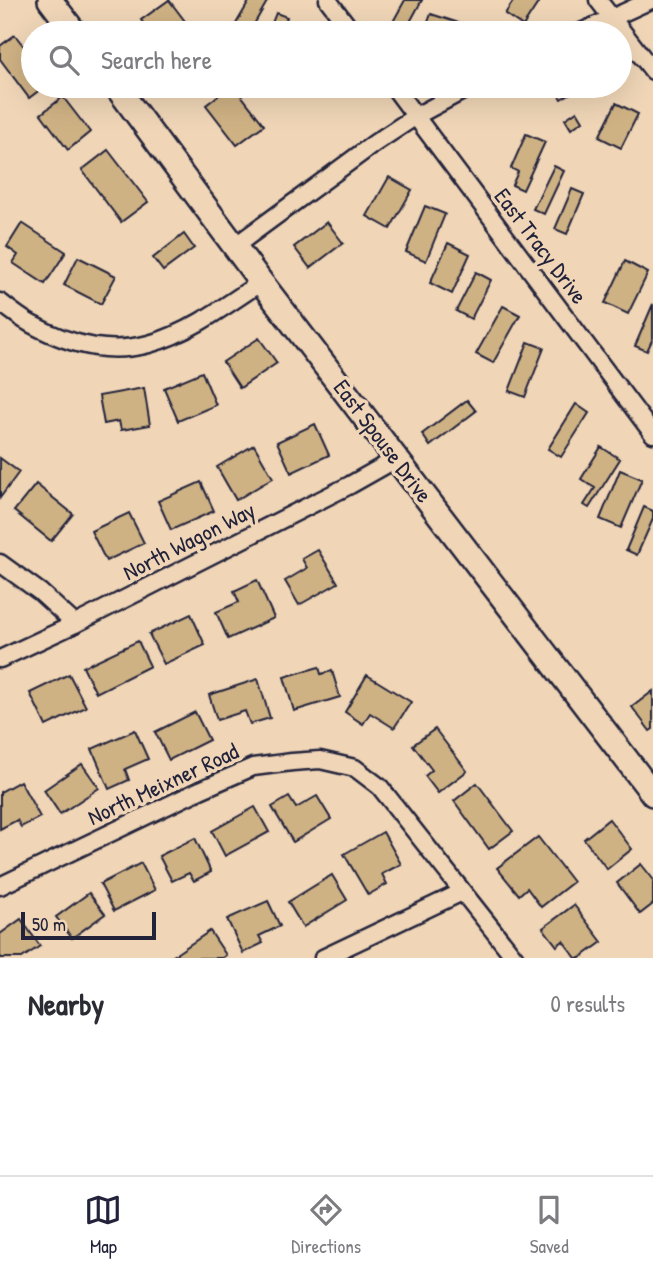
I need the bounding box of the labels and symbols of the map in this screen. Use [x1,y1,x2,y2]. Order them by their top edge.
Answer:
street label: East Tracy Drive [488,182,595,310]
street label: East Spouse Drive [327,373,440,509]
street label: North Wagon Way [117,494,260,587]
street label: North Meixner Road [82,735,243,832]
scale bar [21,909,156,941]

